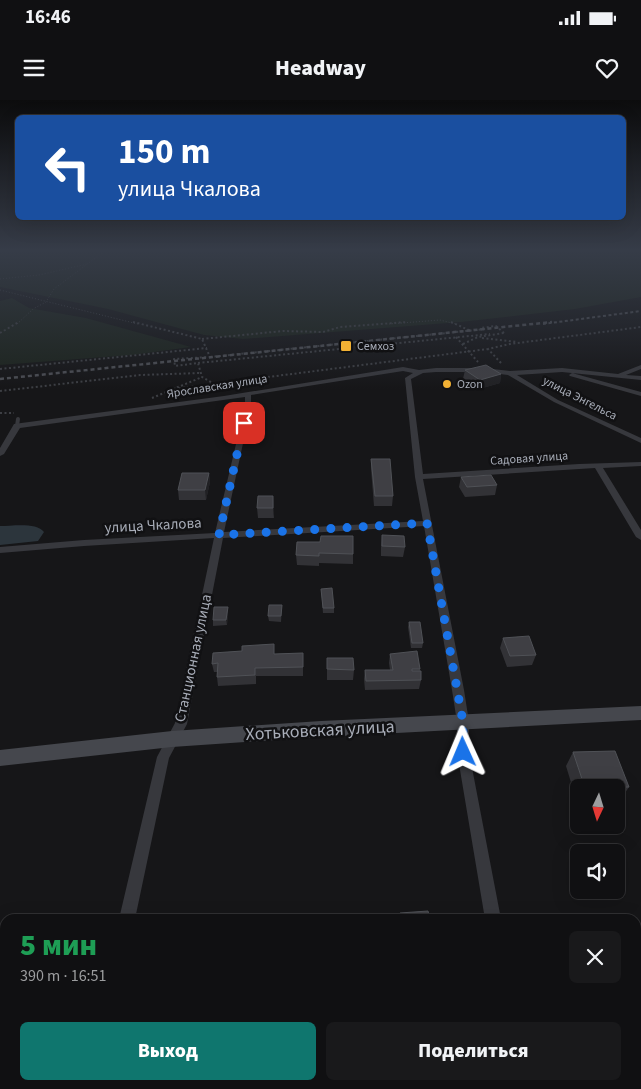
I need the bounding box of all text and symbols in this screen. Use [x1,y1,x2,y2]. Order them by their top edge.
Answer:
text: 16:46 [25,4,71,31]
text: Headway [275,52,366,84]
icon: menu [20,54,48,82]
icon: heart [593,54,621,82]
text: 150 m [118,127,210,177]
icon: left [35,135,100,200]
text: улица Чкалова [118,173,261,205]
place label: Семхоз [357,338,394,355]
marker: Семхоз [339,339,353,353]
street label: Ярославская улица [166,370,269,403]
street label: улица Энгельса [540,372,620,425]
place label: Ozon [457,376,483,393]
marker: Ozon [441,378,453,390]
pin [223,402,265,444]
icon: arrive [230,409,258,437]
street label: Садовая улица [490,447,569,470]
street label: улица Чкалова [104,512,202,539]
street label: Станционная улица [170,592,217,724]
street label: Хотьковская улица [245,714,395,747]
position arrow [436,725,488,777]
north arrow [570,779,625,834]
map controls [570,779,625,899]
button: sound [570,844,625,899]
text: 5 мин [20,924,97,967]
button: close [569,931,621,983]
text: 390 m · 16:51 [20,965,107,987]
button: Выход [20,1022,316,1080]
button: Поделиться [326,1022,621,1080]

